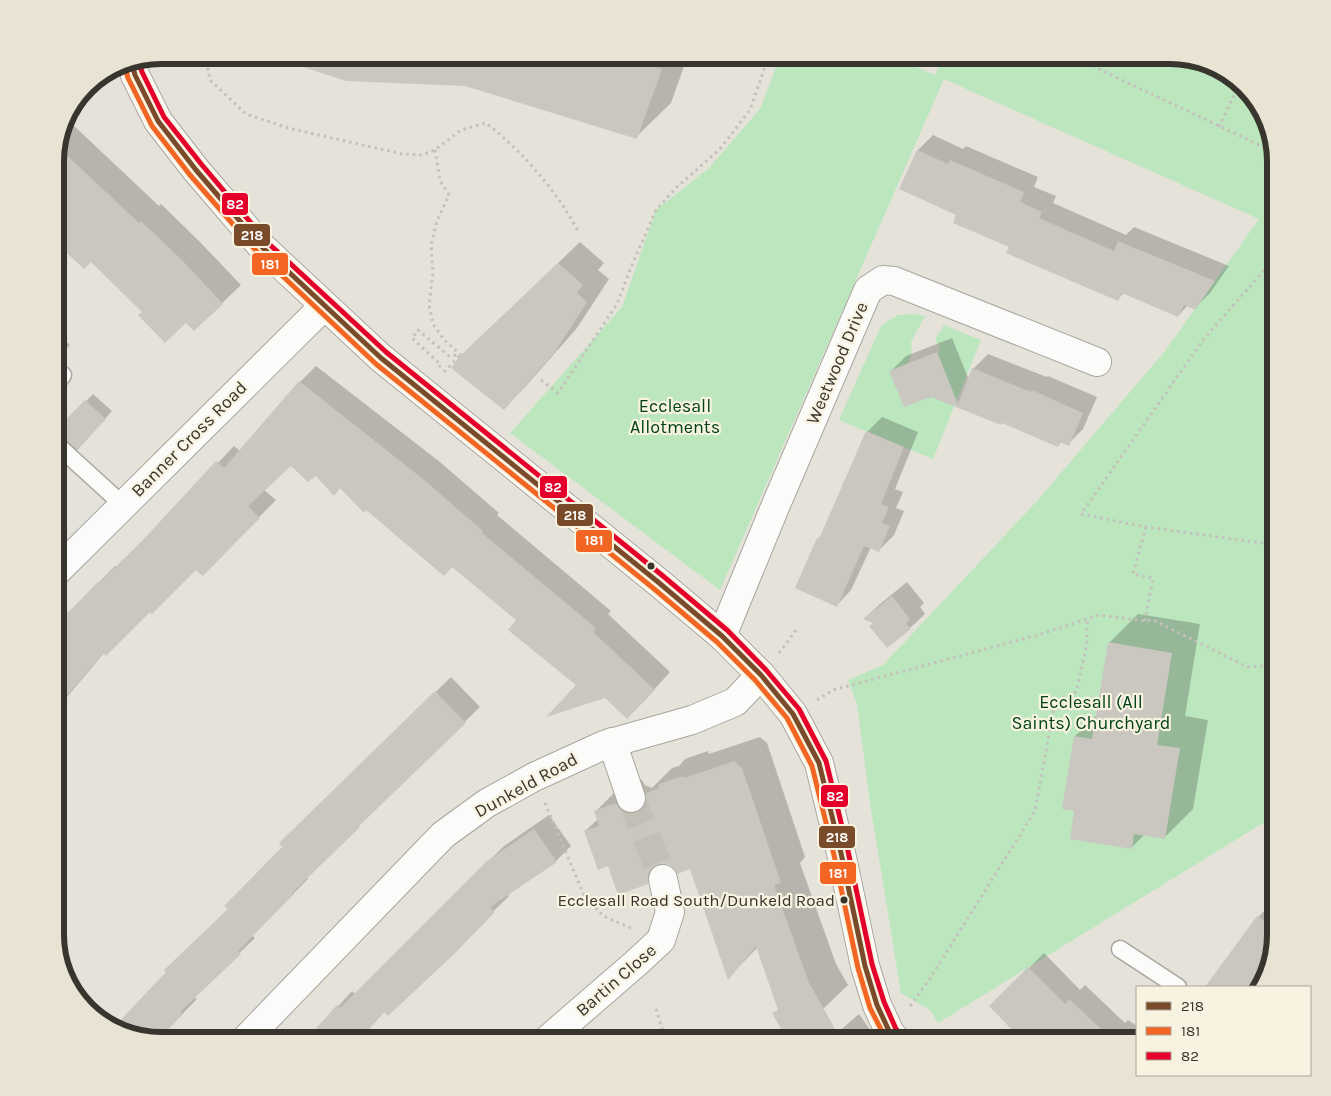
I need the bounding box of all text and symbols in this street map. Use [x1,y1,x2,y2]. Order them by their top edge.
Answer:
line badge: 82 [221,192,249,216]
text: 82 [226,196,244,213]
line badge: 218 [233,223,271,247]
text: 218 [241,227,263,244]
line badge: 181 [251,252,289,276]
text: 181 [260,256,280,273]
street label: Weetwood Drive [801,299,873,427]
street label: Banner Cross Road [126,376,252,502]
park label: Ecclesall Allotments [630,395,720,438]
line badge: 82 [539,475,568,499]
text: 82 [544,479,562,496]
line badge: 218 [556,503,594,527]
text: 218 [564,507,586,524]
line badge: 181 [575,529,613,553]
text: 181 [584,532,604,549]
unlabelled marker [646,561,656,571]
park label: Ecclesall (All Saints) Churchyard [1012,691,1170,734]
street label: Dunkeld Road [471,748,581,822]
line badge: 82 [820,784,849,808]
text: 82 [826,788,844,805]
line badge: 218 [818,825,856,849]
text: 218 [826,829,848,846]
line badge: 181 [819,861,857,885]
text: 181 [828,865,848,882]
place label: Ecclesall Road South/Dunkeld Road [557,890,835,910]
marker: Ecclesall Road South/Dunkeld Road [839,895,849,905]
street label: Bartin Close [571,939,661,1021]
legend [1136,986,1311,1076]
text: 218 [1181,997,1204,1015]
text: 181 [1181,1022,1200,1040]
text: 82 [1181,1047,1199,1065]

